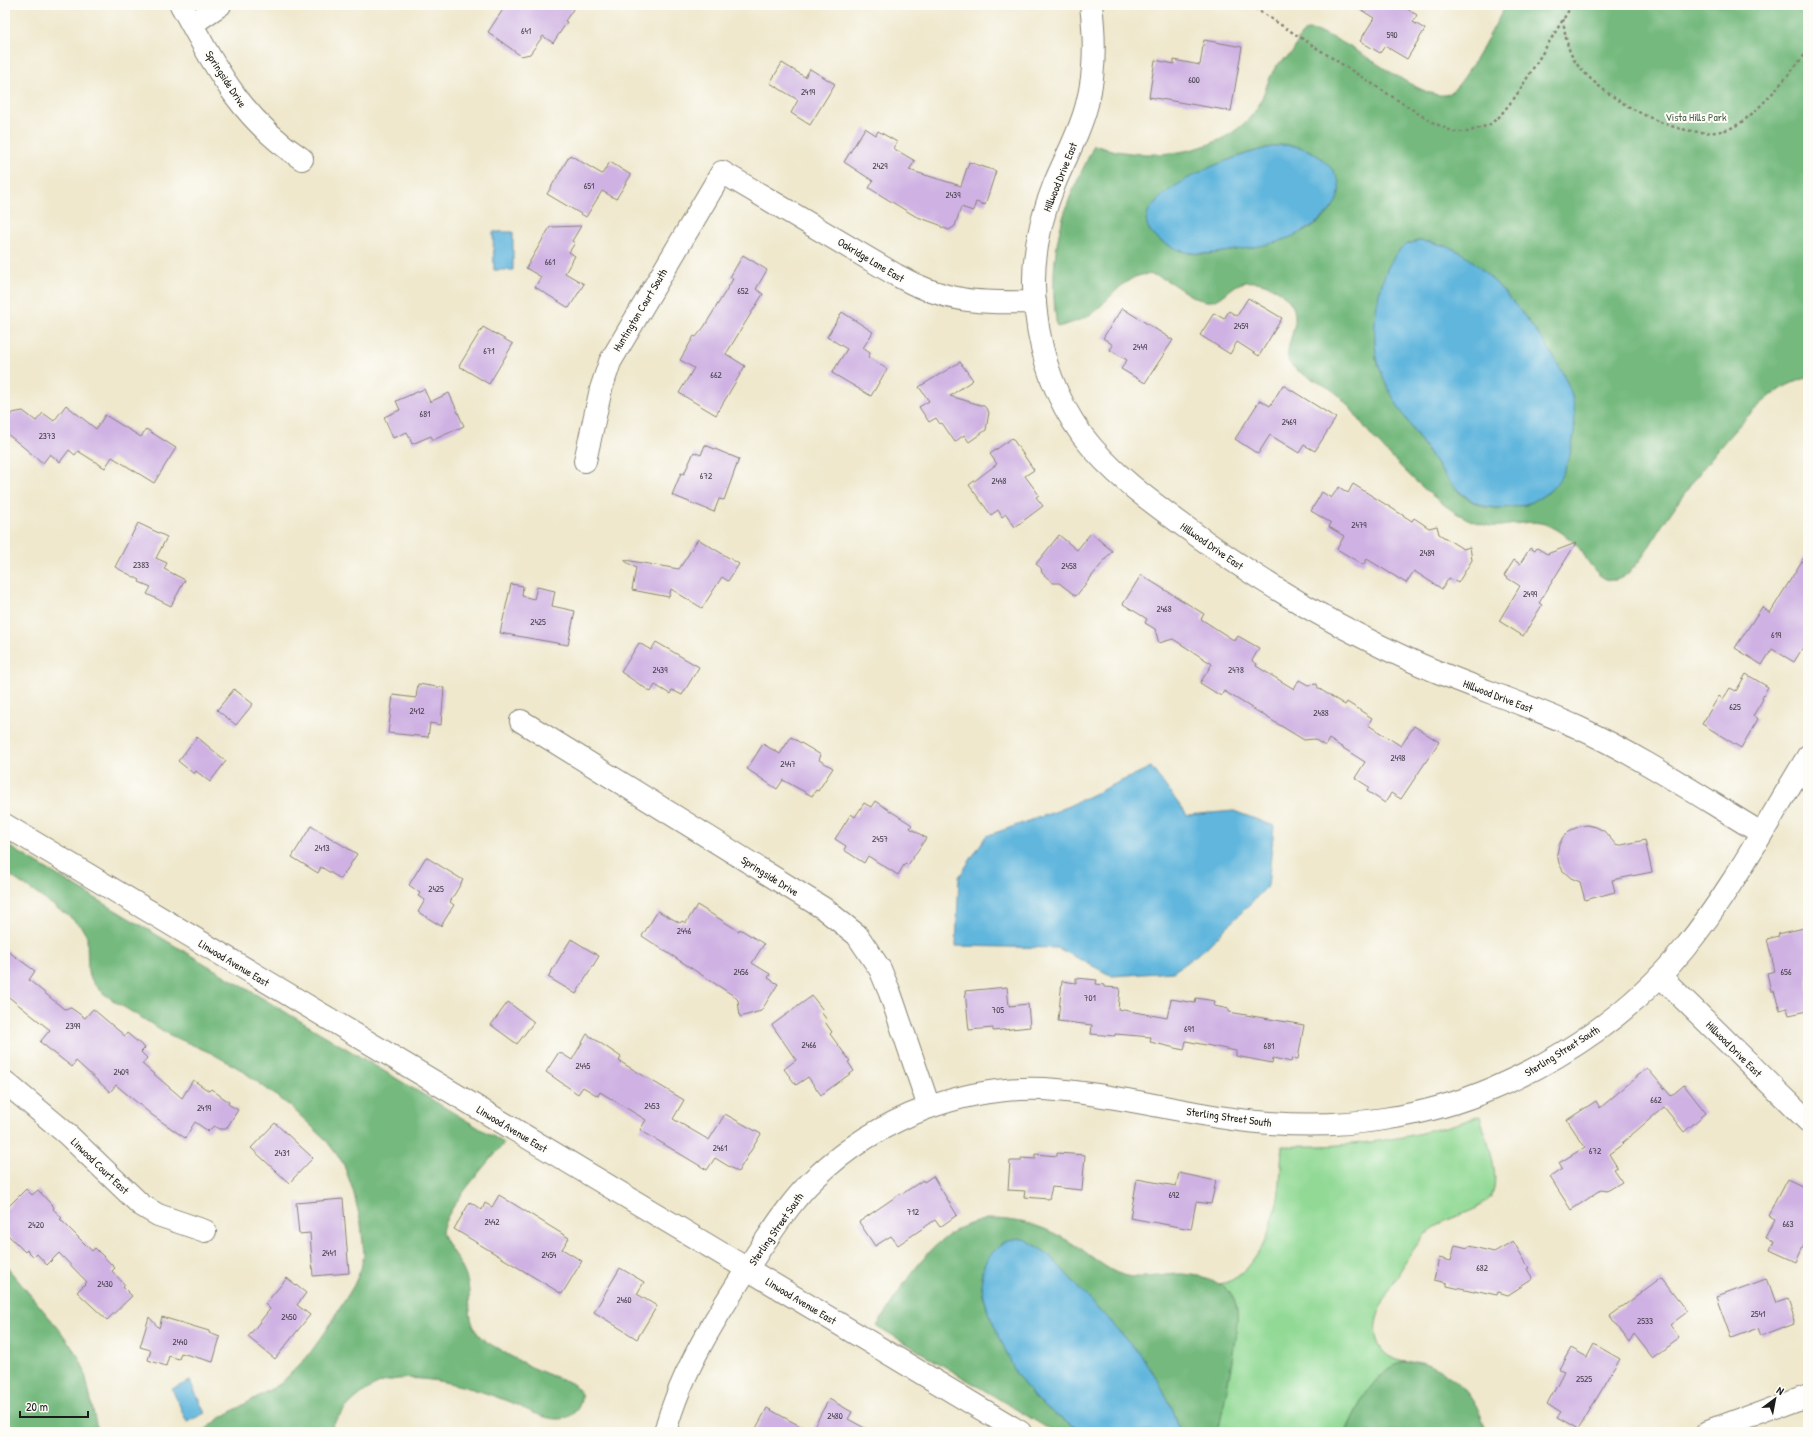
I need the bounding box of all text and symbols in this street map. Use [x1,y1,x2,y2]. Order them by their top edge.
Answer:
house number: 641 [521,25,531,37]
house number: 590 [1386,29,1398,41]
street label: Springside Drive [202,48,250,111]
house number: 600 [1188,74,1200,86]
house number: 2419 [801,86,816,98]
park label: Vista Hills Park [1665,110,1727,124]
street label: Hillwood Drive East [1040,140,1080,214]
house number: 2429 [872,160,888,172]
house number: 651 [584,180,594,192]
house number: 2439 [946,189,961,201]
street label: Oakridge Lane East [835,235,907,285]
house number: 661 [545,256,555,268]
street label: Huntington Court South [610,266,670,354]
house number: 652 [737,285,750,297]
house number: 2459 [1234,320,1249,332]
house number: 2449 [1133,341,1148,353]
house number: 671 [483,345,495,357]
house number: 662 [710,369,722,381]
house number: 681 [420,408,430,420]
house number: 2469 [1282,416,1297,428]
house number: 2373 [39,430,55,442]
house number: 672 [700,470,713,482]
house number: 2448 [992,475,1007,487]
street label: Hillwood Drive East [1178,519,1246,573]
house number: 2479 [1351,519,1367,531]
house number: 2489 [1420,547,1435,559]
house number: 2383 [133,559,149,571]
house number: 2458 [1061,560,1077,572]
house number: 2499 [1523,588,1538,600]
house number: 2468 [1156,603,1172,615]
house number: 2425 [530,616,546,628]
house number: 619 [1771,629,1782,641]
house number: 2439 [653,664,668,676]
house number: 2478 [1228,664,1244,676]
street label: Hillwood Drive East [1461,676,1535,716]
house number: 625 [1729,701,1741,713]
house number: 2412 [409,705,425,717]
house number: 2488 [1313,707,1329,719]
house number: 2498 [1391,752,1405,764]
house number: 2447 [780,758,796,770]
house number: 2457 [872,833,888,845]
house number: 2413 [315,842,329,854]
street label: Springside Drive [739,853,802,899]
house number: 2425 [428,883,444,895]
house number: 2446 [677,925,692,937]
street label: Linwood Avenue East [196,936,272,990]
house number: 2456 [734,966,749,978]
house number: 656 [1781,966,1792,978]
house number: 701 [1084,992,1096,1004]
house number: 705 [992,1004,1004,1016]
street label: Hillwood Drive East [1703,1018,1765,1080]
house number: 2399 [66,1020,81,1032]
street label: Sterling Street South [1522,1022,1602,1080]
house number: 691 [1184,1023,1194,1035]
house number: 2466 [802,1039,817,1051]
house number: 681 [1264,1040,1274,1052]
house number: 2445 [576,1060,591,1072]
house number: 2409 [114,1066,129,1078]
house number: 662 [1650,1094,1662,1106]
house number: 2453 [644,1100,660,1112]
house number: 2419 [197,1102,212,1114]
street label: Linwood Avenue East [474,1102,550,1156]
street label: Sterling Street South [1186,1104,1273,1130]
street label: Linwood Court East [68,1135,132,1197]
house number: 2461 [713,1142,727,1154]
house number: 672 [1589,1145,1602,1157]
house number: 2431 [275,1147,289,1159]
house number: 692 [1168,1189,1180,1201]
street label: Sterling Street South [746,1190,807,1268]
house number: 712 [907,1206,920,1218]
house number: 2442 [484,1216,500,1228]
house number: 663 [1782,1218,1794,1230]
house number: 2420 [28,1219,44,1231]
house number: 2441 [322,1247,336,1259]
house number: 2454 [542,1249,557,1261]
house number: 682 [1476,1262,1489,1274]
street label: Linwood Avenue East [763,1274,839,1328]
house number: 2430 [97,1278,113,1290]
house number: 2460 [616,1294,632,1306]
house number: 2541 [1751,1308,1765,1320]
house number: 2450 [281,1311,297,1323]
house number: 2533 [1637,1315,1653,1327]
house number: 2440 [173,1336,188,1348]
house number: 2525 [1576,1373,1592,1385]
north arrow [1755,1379,1795,1419]
text: N [1774,1383,1787,1398]
scale bar [20,1393,88,1419]
text: 20 m [26,1398,48,1415]
house number: 2480 [827,1410,843,1422]

